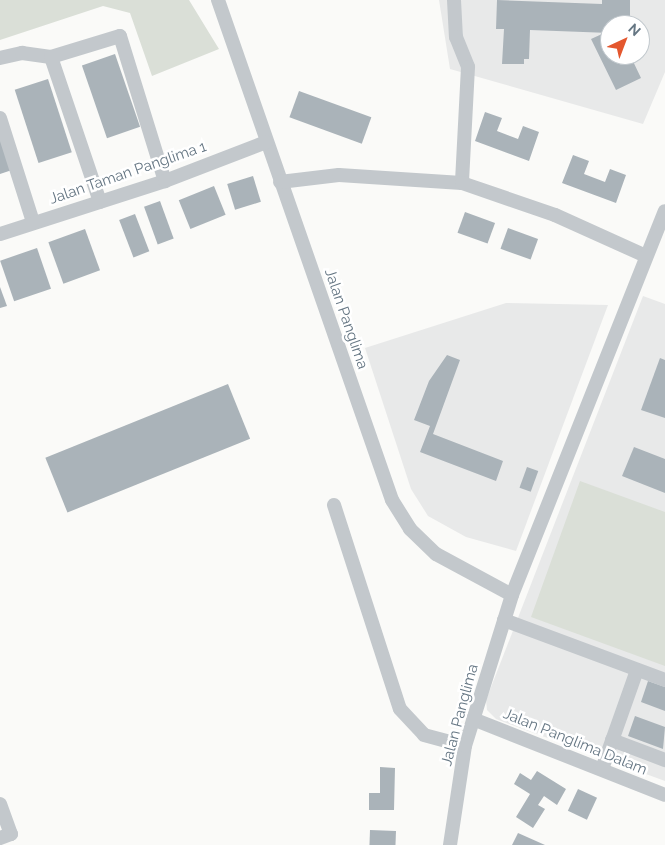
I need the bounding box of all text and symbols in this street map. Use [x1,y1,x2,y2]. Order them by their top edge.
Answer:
north arrow [600,15,650,65]
text: N [625,20,644,39]
street label: Jalan Taman Panglima 1 [47,138,209,208]
street label: Jalan Panglima [320,267,372,371]
street label: Jalan Panglima [438,662,482,768]
street label: Jalan Panglima Dalam [500,705,650,779]

